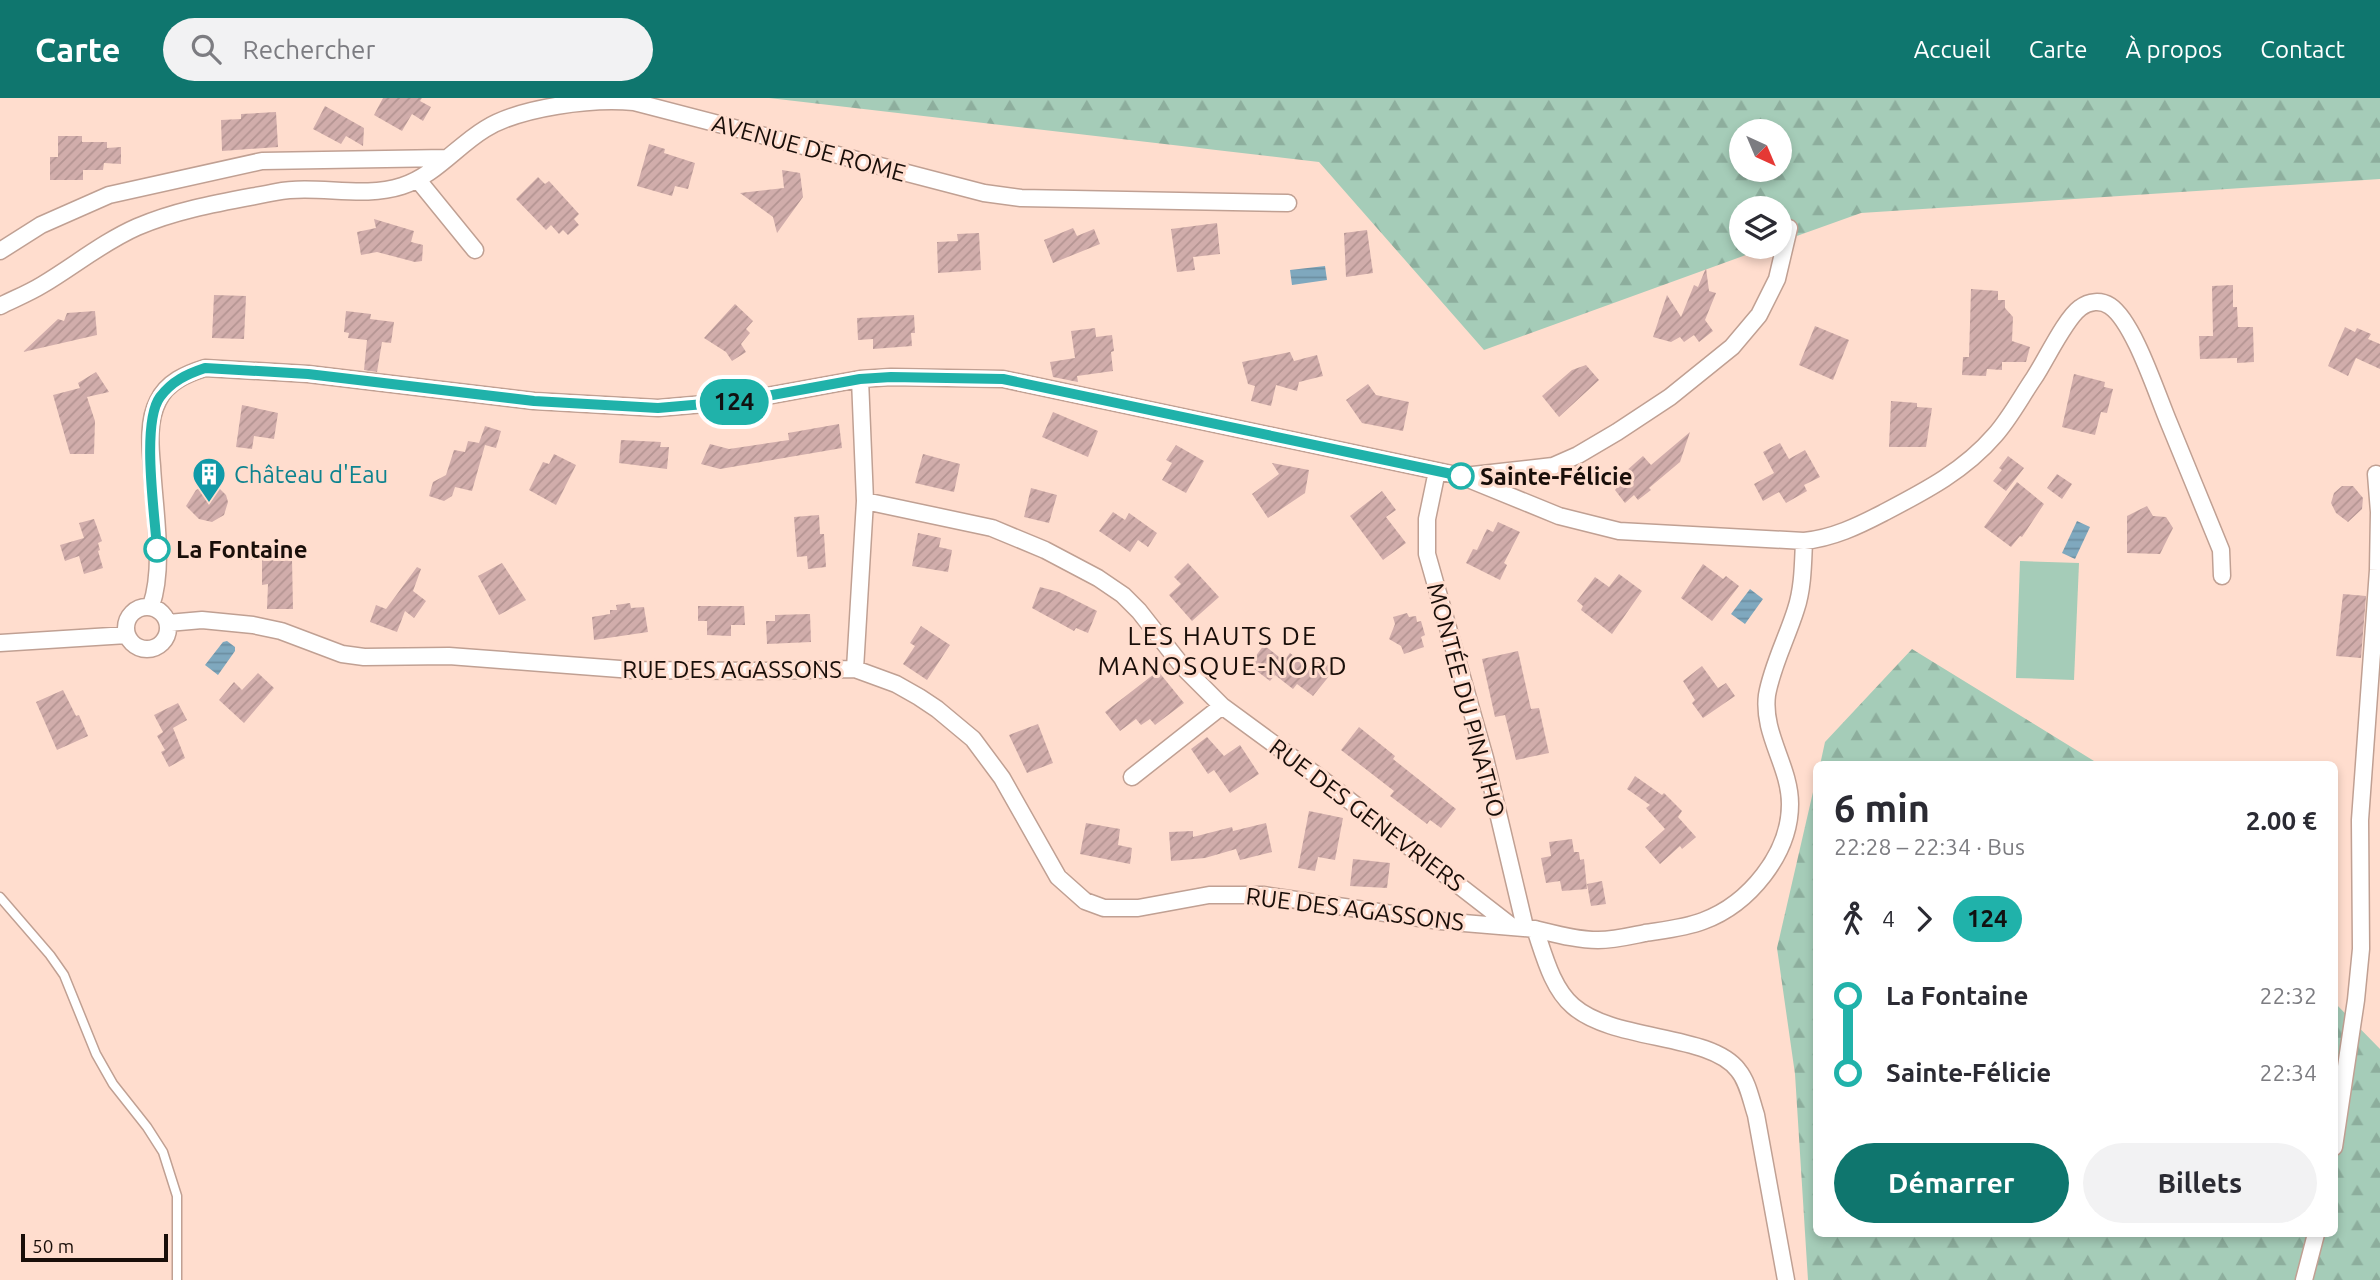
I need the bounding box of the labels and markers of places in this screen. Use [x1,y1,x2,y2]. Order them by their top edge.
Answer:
building icon: Château d'Eau [190,455,228,504]
place label: Château d'Eau [234,461,388,488]
marker: Sainte-Félicie [1448,463,1474,489]
place label: Sainte-Félicie [1480,463,1633,490]
marker: La Fontaine [144,536,170,562]
place label: La Fontaine [176,536,307,563]

